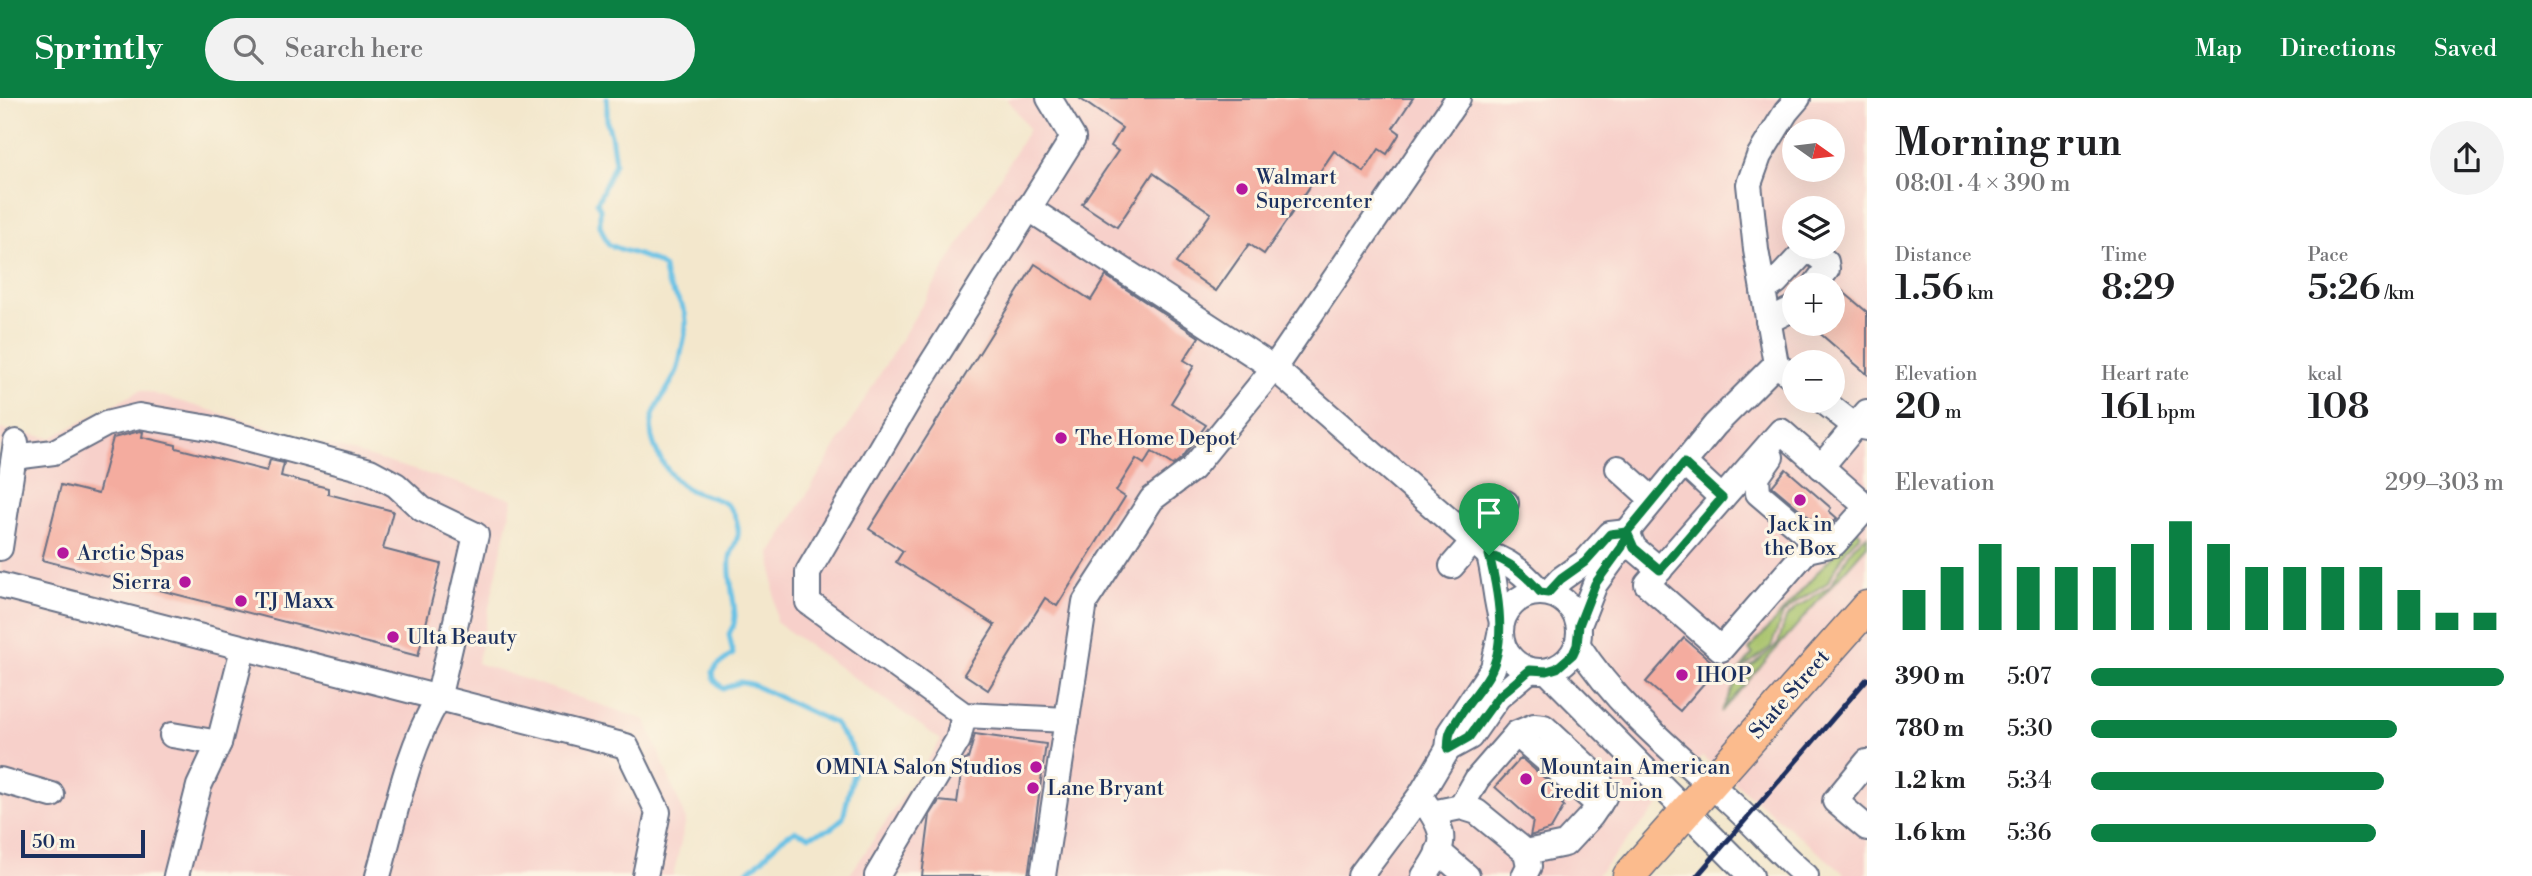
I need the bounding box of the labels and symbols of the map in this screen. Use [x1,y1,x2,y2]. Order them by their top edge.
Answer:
north arrow [1782,119,1844,182]
place label: Walmart Supercenter [1255,165,1372,215]
marker: Walmart Supercenter [1234,181,1250,197]
place label: The Home Depot [1075,426,1237,452]
marker: The Home Depot [1053,430,1069,446]
pin [1459,483,1519,555]
marker: Jack in the Box [1792,492,1808,508]
place label: Jack in the Box [1764,512,1836,562]
place label: Arctic Spas [76,541,184,567]
marker: Arctic Spas [55,545,71,561]
place label: Sierra [112,570,171,596]
marker: Sierra [177,574,193,590]
place label: TJ Maxx [255,589,334,615]
marker: TJ Maxx [233,593,249,609]
place label: Ulta Beauty [407,625,518,651]
marker: Ulta Beauty [385,629,401,645]
street label: State Street [1744,644,1836,745]
place label: IHOP [1696,663,1752,689]
marker: IHOP [1674,667,1690,683]
place label: OMNIA Salon Studios [816,755,1022,781]
place label: Mountain American Credit Union [1540,755,1731,805]
marker: OMNIA Salon Studios [1028,759,1044,775]
marker: Mountain American Credit Union [1518,771,1534,787]
place label: Lane Bryant [1047,776,1165,802]
marker: Lane Bryant [1025,780,1041,796]
scale bar [21,827,145,859]

